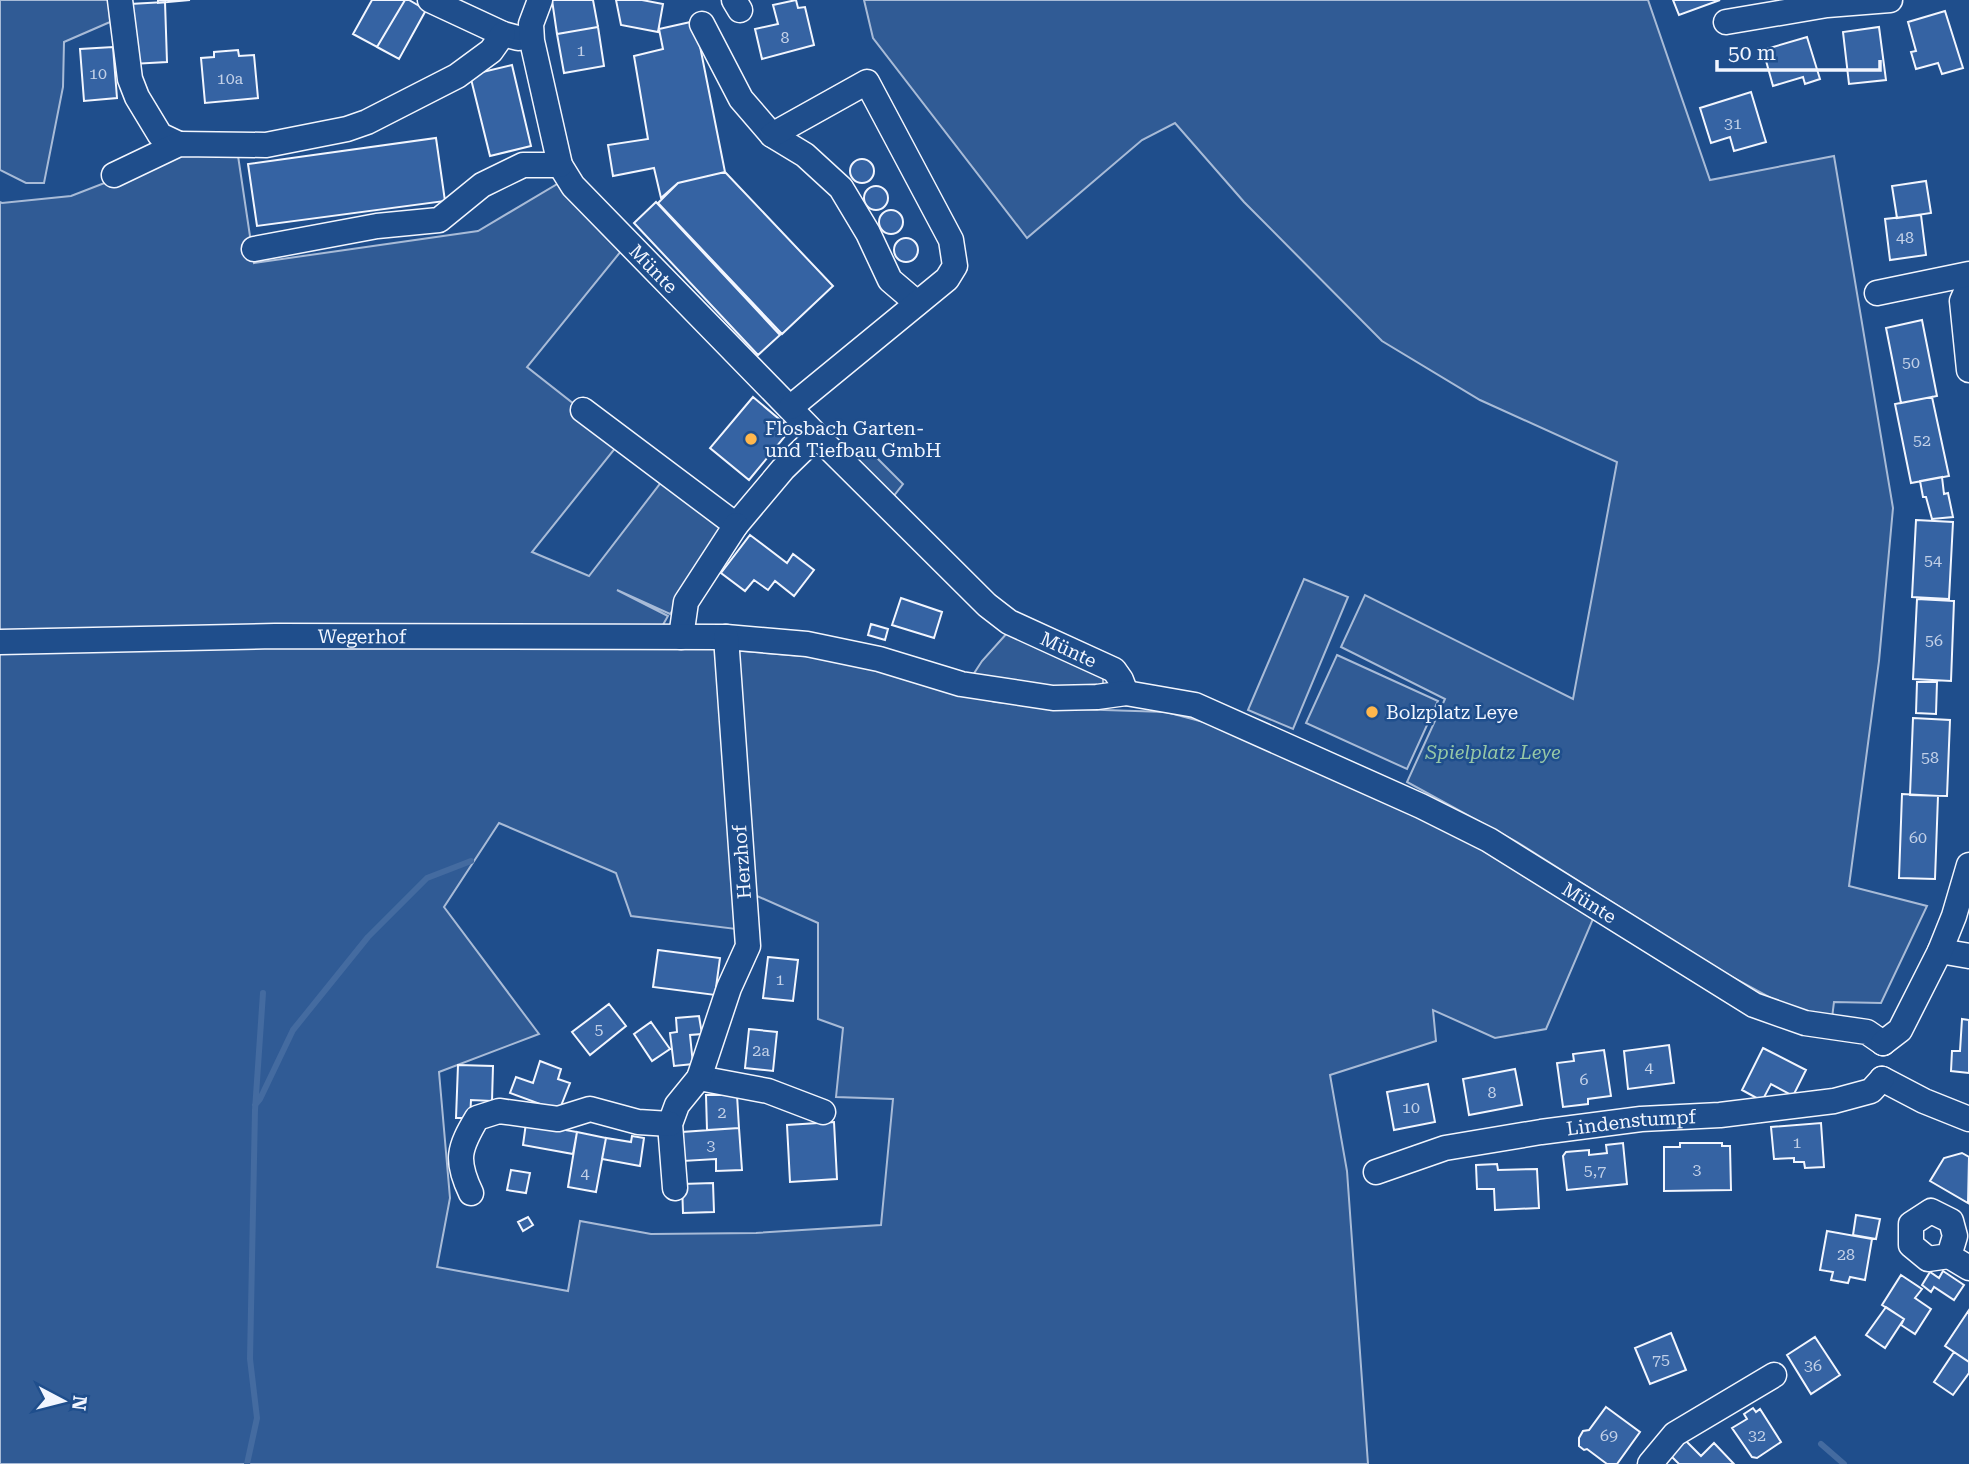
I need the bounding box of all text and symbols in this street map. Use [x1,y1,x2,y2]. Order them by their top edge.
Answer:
house number: 8 [781,28,790,47]
scale bar [1717,28,1880,72]
house number: 1 [577,41,586,60]
text: 50 m [1728,41,1776,65]
house number: 10 [89,64,107,83]
house number: 10a [217,69,244,88]
house number: 31 [1724,114,1742,133]
house number: 48 [1896,228,1914,247]
street label: Münte [625,239,683,298]
house number: 50 [1902,353,1920,372]
place label: Flosbach Garten- und Tiefbau GmbH [765,417,941,462]
marker: Flosbach Garten- und Tiefbau GmbH [743,431,759,447]
house number: 52 [1913,431,1931,450]
house number: 54 [1924,551,1942,570]
street label: Wegerhof [318,625,407,648]
street label: Münte [1037,626,1101,672]
house number: 56 [1925,631,1943,650]
place label: Bolzplatz Leye [1386,701,1518,724]
marker: Bolzplatz Leye [1364,704,1380,720]
park label: Spielplatz Leye [1425,741,1561,764]
house number: 58 [1921,748,1939,767]
street label: Herzhof [728,824,756,900]
house number: 60 [1909,828,1927,847]
street label: Münte [1558,877,1621,928]
house number: 1 [776,970,785,989]
house number: 5 [595,1020,604,1039]
house number: 2a [752,1041,770,1060]
house number: 4 [1645,1058,1654,1077]
house number: 6 [1580,1070,1589,1089]
house number: 8 [1488,1083,1497,1102]
house number: 10 [1402,1098,1420,1117]
house number: 2 [718,1103,727,1122]
street label: Lindenstumpf [1565,1105,1697,1140]
house number: 1 [1793,1133,1802,1152]
house number: 3 [707,1136,716,1155]
house number: 3 [1693,1160,1702,1179]
house number: 5,7 [1584,1161,1606,1180]
house number: 4 [581,1164,590,1183]
house number: 28 [1837,1245,1855,1264]
house number: 75 [1652,1350,1670,1369]
house number: 36 [1804,1356,1822,1375]
north arrow [28,1366,98,1436]
text: N [67,1394,92,1412]
house number: 69 [1600,1426,1618,1445]
house number: 32 [1748,1426,1766,1445]

